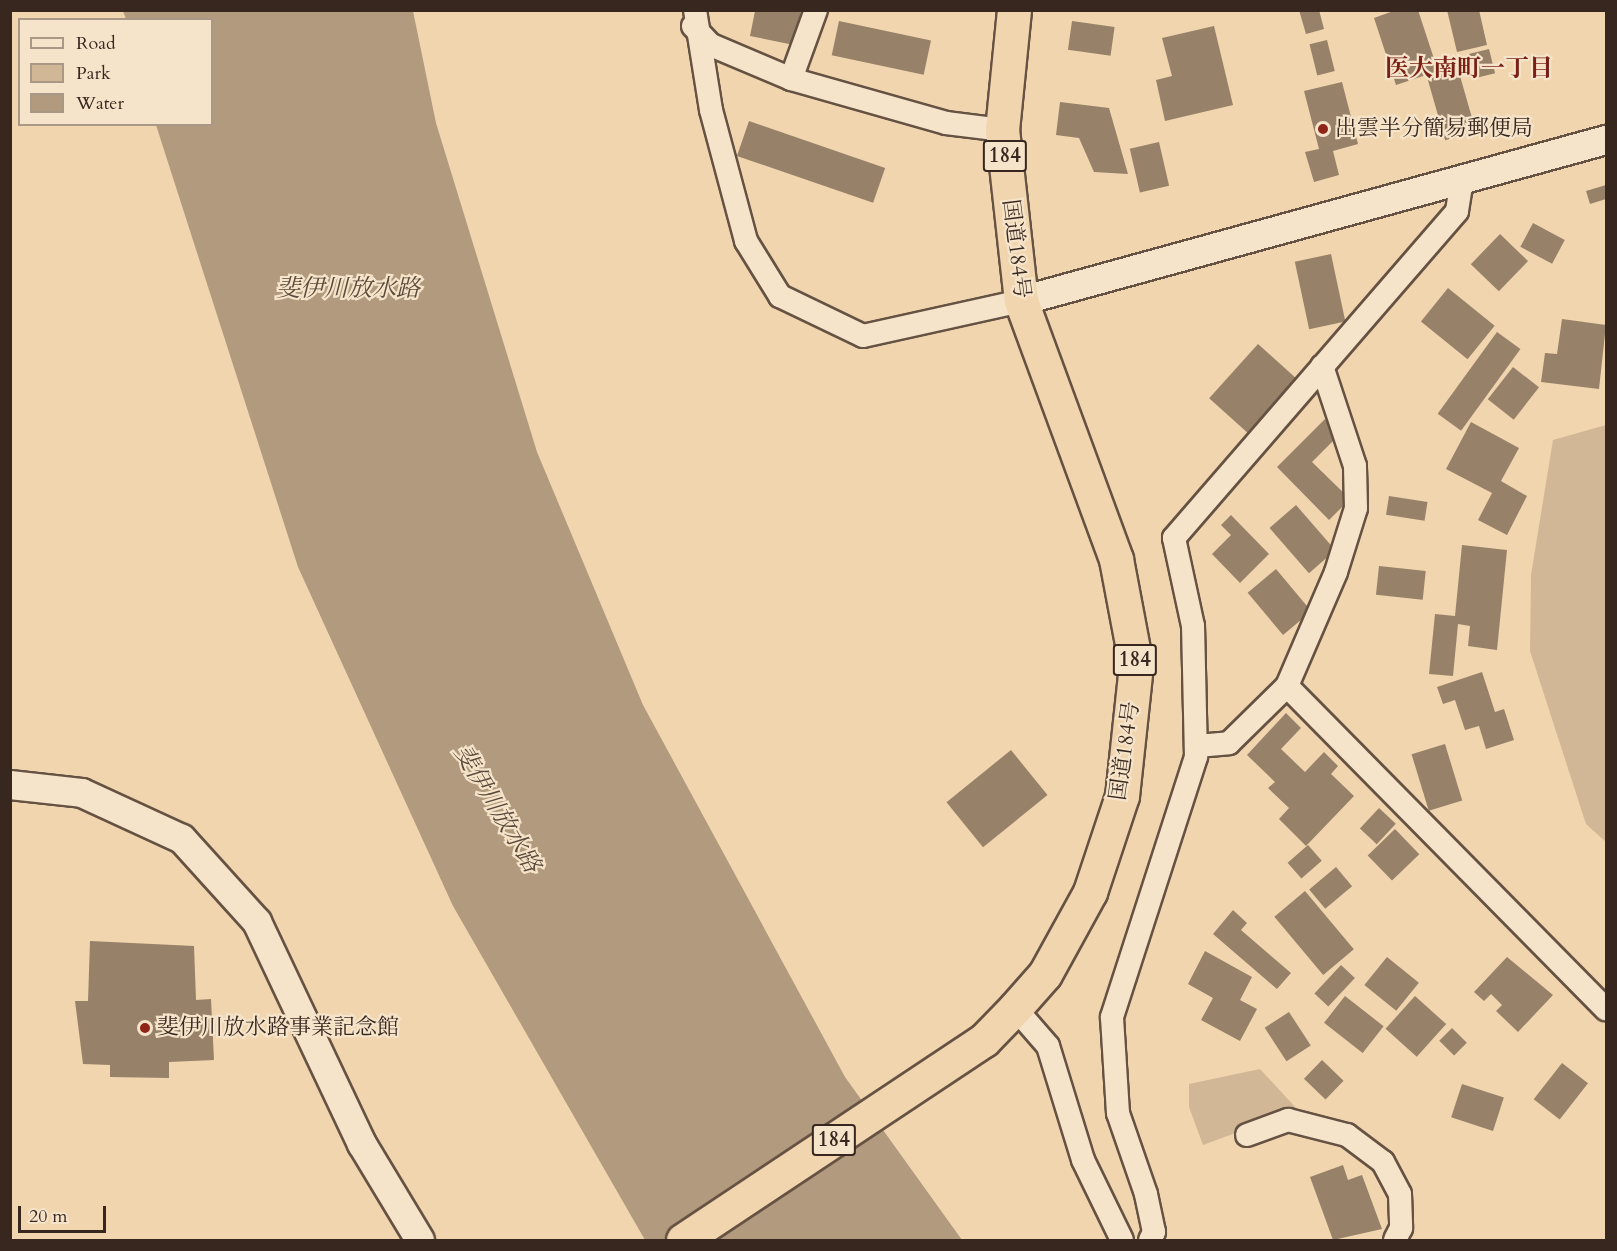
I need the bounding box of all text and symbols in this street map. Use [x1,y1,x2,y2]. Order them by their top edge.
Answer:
legend [18,18,213,126]
text: Road [76,31,116,56]
district label: 医大南町一丁目 [1385,55,1553,83]
text: Park [76,61,111,86]
text: Water [76,91,124,116]
place label: 出雲半分簡易郵便局 [1335,116,1533,142]
marker: 出雲半分簡易郵便局 [1316,122,1330,136]
road number: 184 [982,138,1028,174]
street label: 国道184号 [997,198,1035,300]
water label: 斐伊川放水路 [276,275,420,303]
road number: 184 [1112,642,1158,678]
street label: 国道184号 [1105,700,1145,802]
water label: 斐伊川放水路 [448,740,546,878]
place label: 斐伊川放水路事業記念館 [157,1015,399,1041]
marker: 斐伊川放水路事業記念館 [138,1021,152,1035]
road number: 184 [812,1122,856,1158]
scale bar [21,1194,110,1232]
text: 20 m [29,1204,68,1229]

